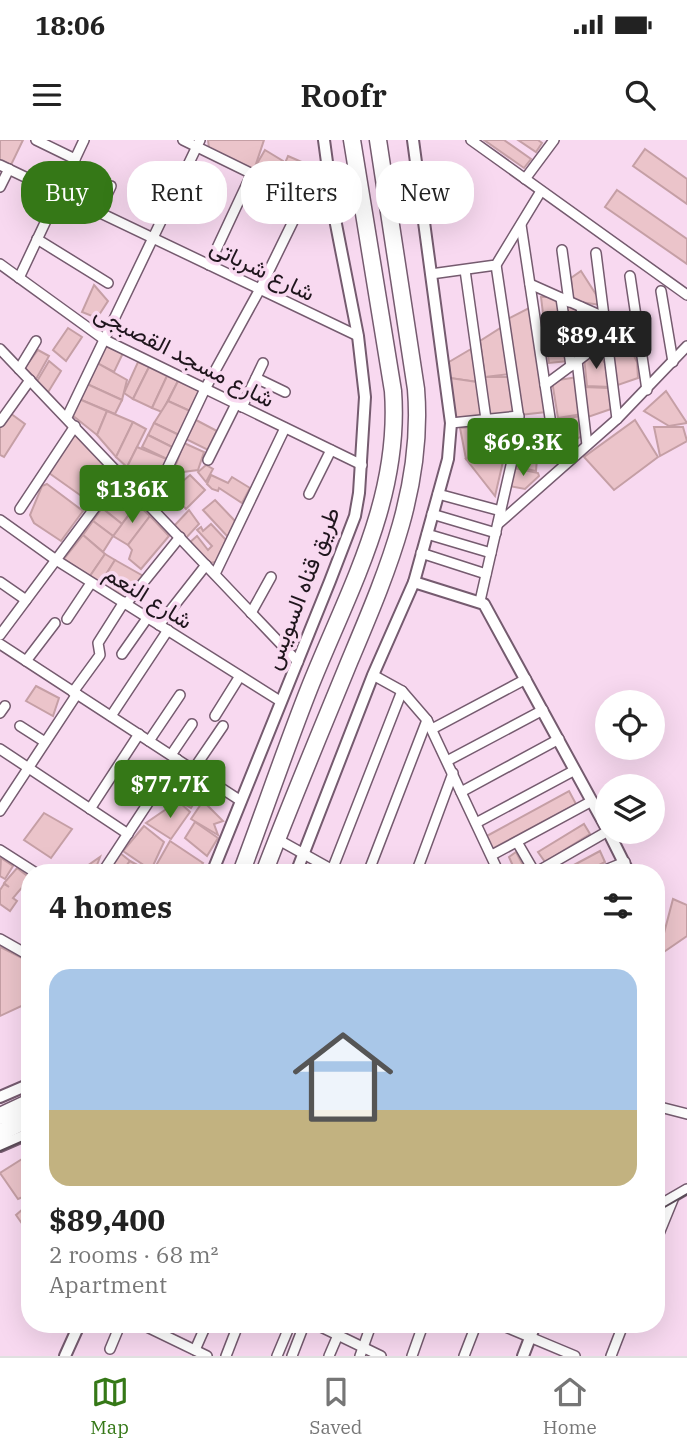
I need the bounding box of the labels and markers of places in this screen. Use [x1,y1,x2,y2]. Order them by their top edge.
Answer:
pin: $89.4K [539,312,653,371]
pin: $69.3K [466,418,580,478]
pin: $136K [83,466,181,525]
pin: $77.7K [113,760,227,820]

